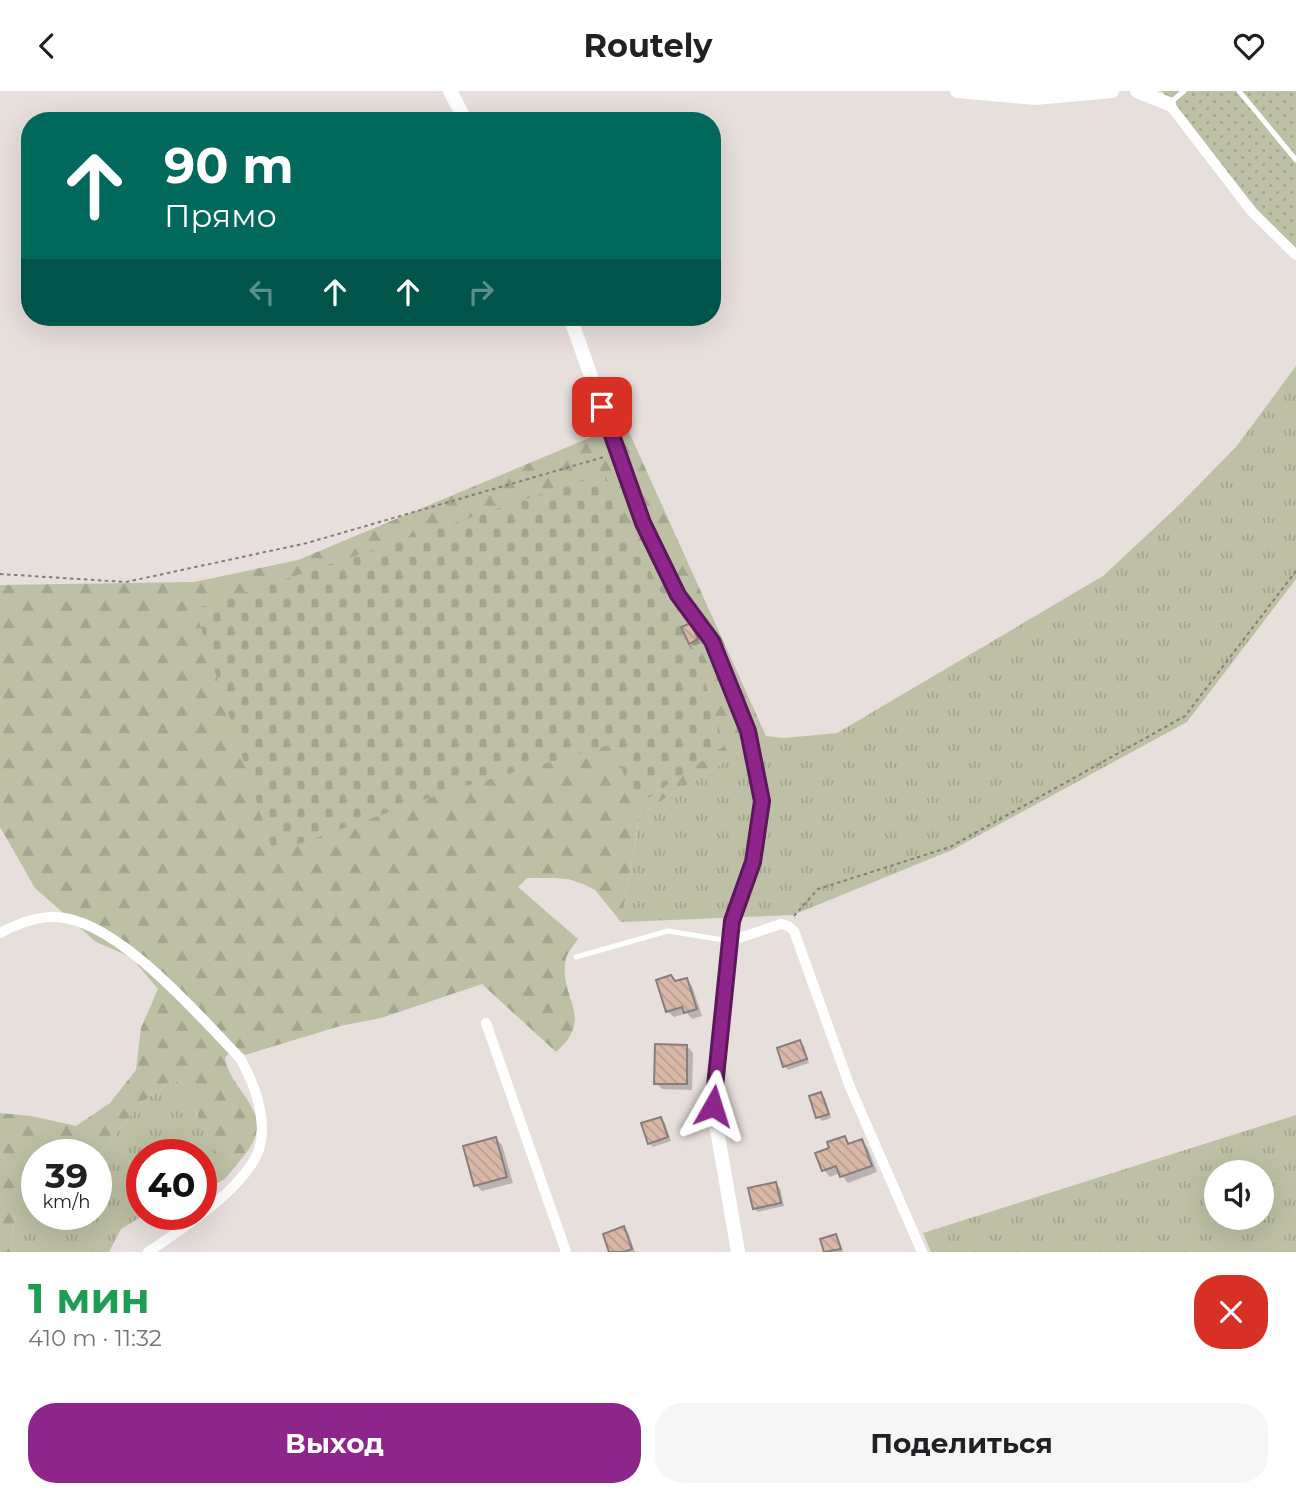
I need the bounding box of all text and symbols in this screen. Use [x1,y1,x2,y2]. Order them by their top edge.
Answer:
text: Routely [584,26,712,65]
icon: back [28,27,66,65]
icon: heart [1230,27,1268,65]
text: 90 m [164,136,294,195]
icon: ahead [49,140,140,231]
text: Прямо [164,196,277,235]
icon: left [243,273,281,311]
icon: ahead [316,273,354,311]
icon: ahead [389,273,427,311]
icon: right [462,273,500,311]
pin [572,377,632,437]
icon: arrive [583,388,621,426]
position arrow [676,1069,750,1143]
speed limit sign: 40 [126,1139,217,1230]
text: 39 [45,1154,88,1197]
map controls [1204,1160,1274,1230]
button: sound [1204,1160,1274,1230]
text: km/h [42,1191,91,1213]
text: 1 мин [28,1272,150,1324]
button: close [1194,1275,1268,1349]
text: 410 m · 11:32 [28,1324,162,1352]
button: Выход [28,1403,641,1483]
button: Поделиться [655,1403,1268,1483]

